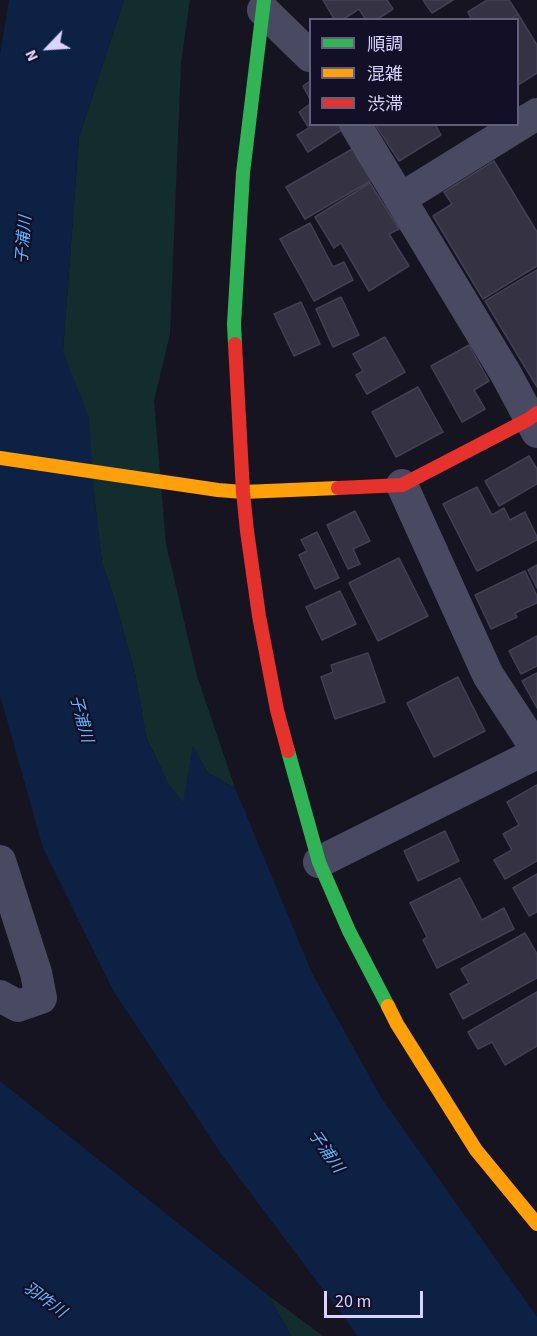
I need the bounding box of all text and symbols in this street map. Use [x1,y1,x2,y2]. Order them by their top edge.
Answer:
north arrow [18,18,78,78]
legend [309,18,519,126]
text: 順調 [367,32,403,57]
text: N [19,46,44,65]
text: 混雑 [367,62,403,87]
text: 渋滞 [367,92,403,117]
water label: 子浦川 [13,215,37,265]
water label: 子浦川 [65,693,95,745]
water label: 子浦川 [303,1127,347,1177]
water label: 羽咋川 [19,1279,69,1323]
scale bar [327,1279,426,1317]
text: 20 m [335,1289,371,1314]

